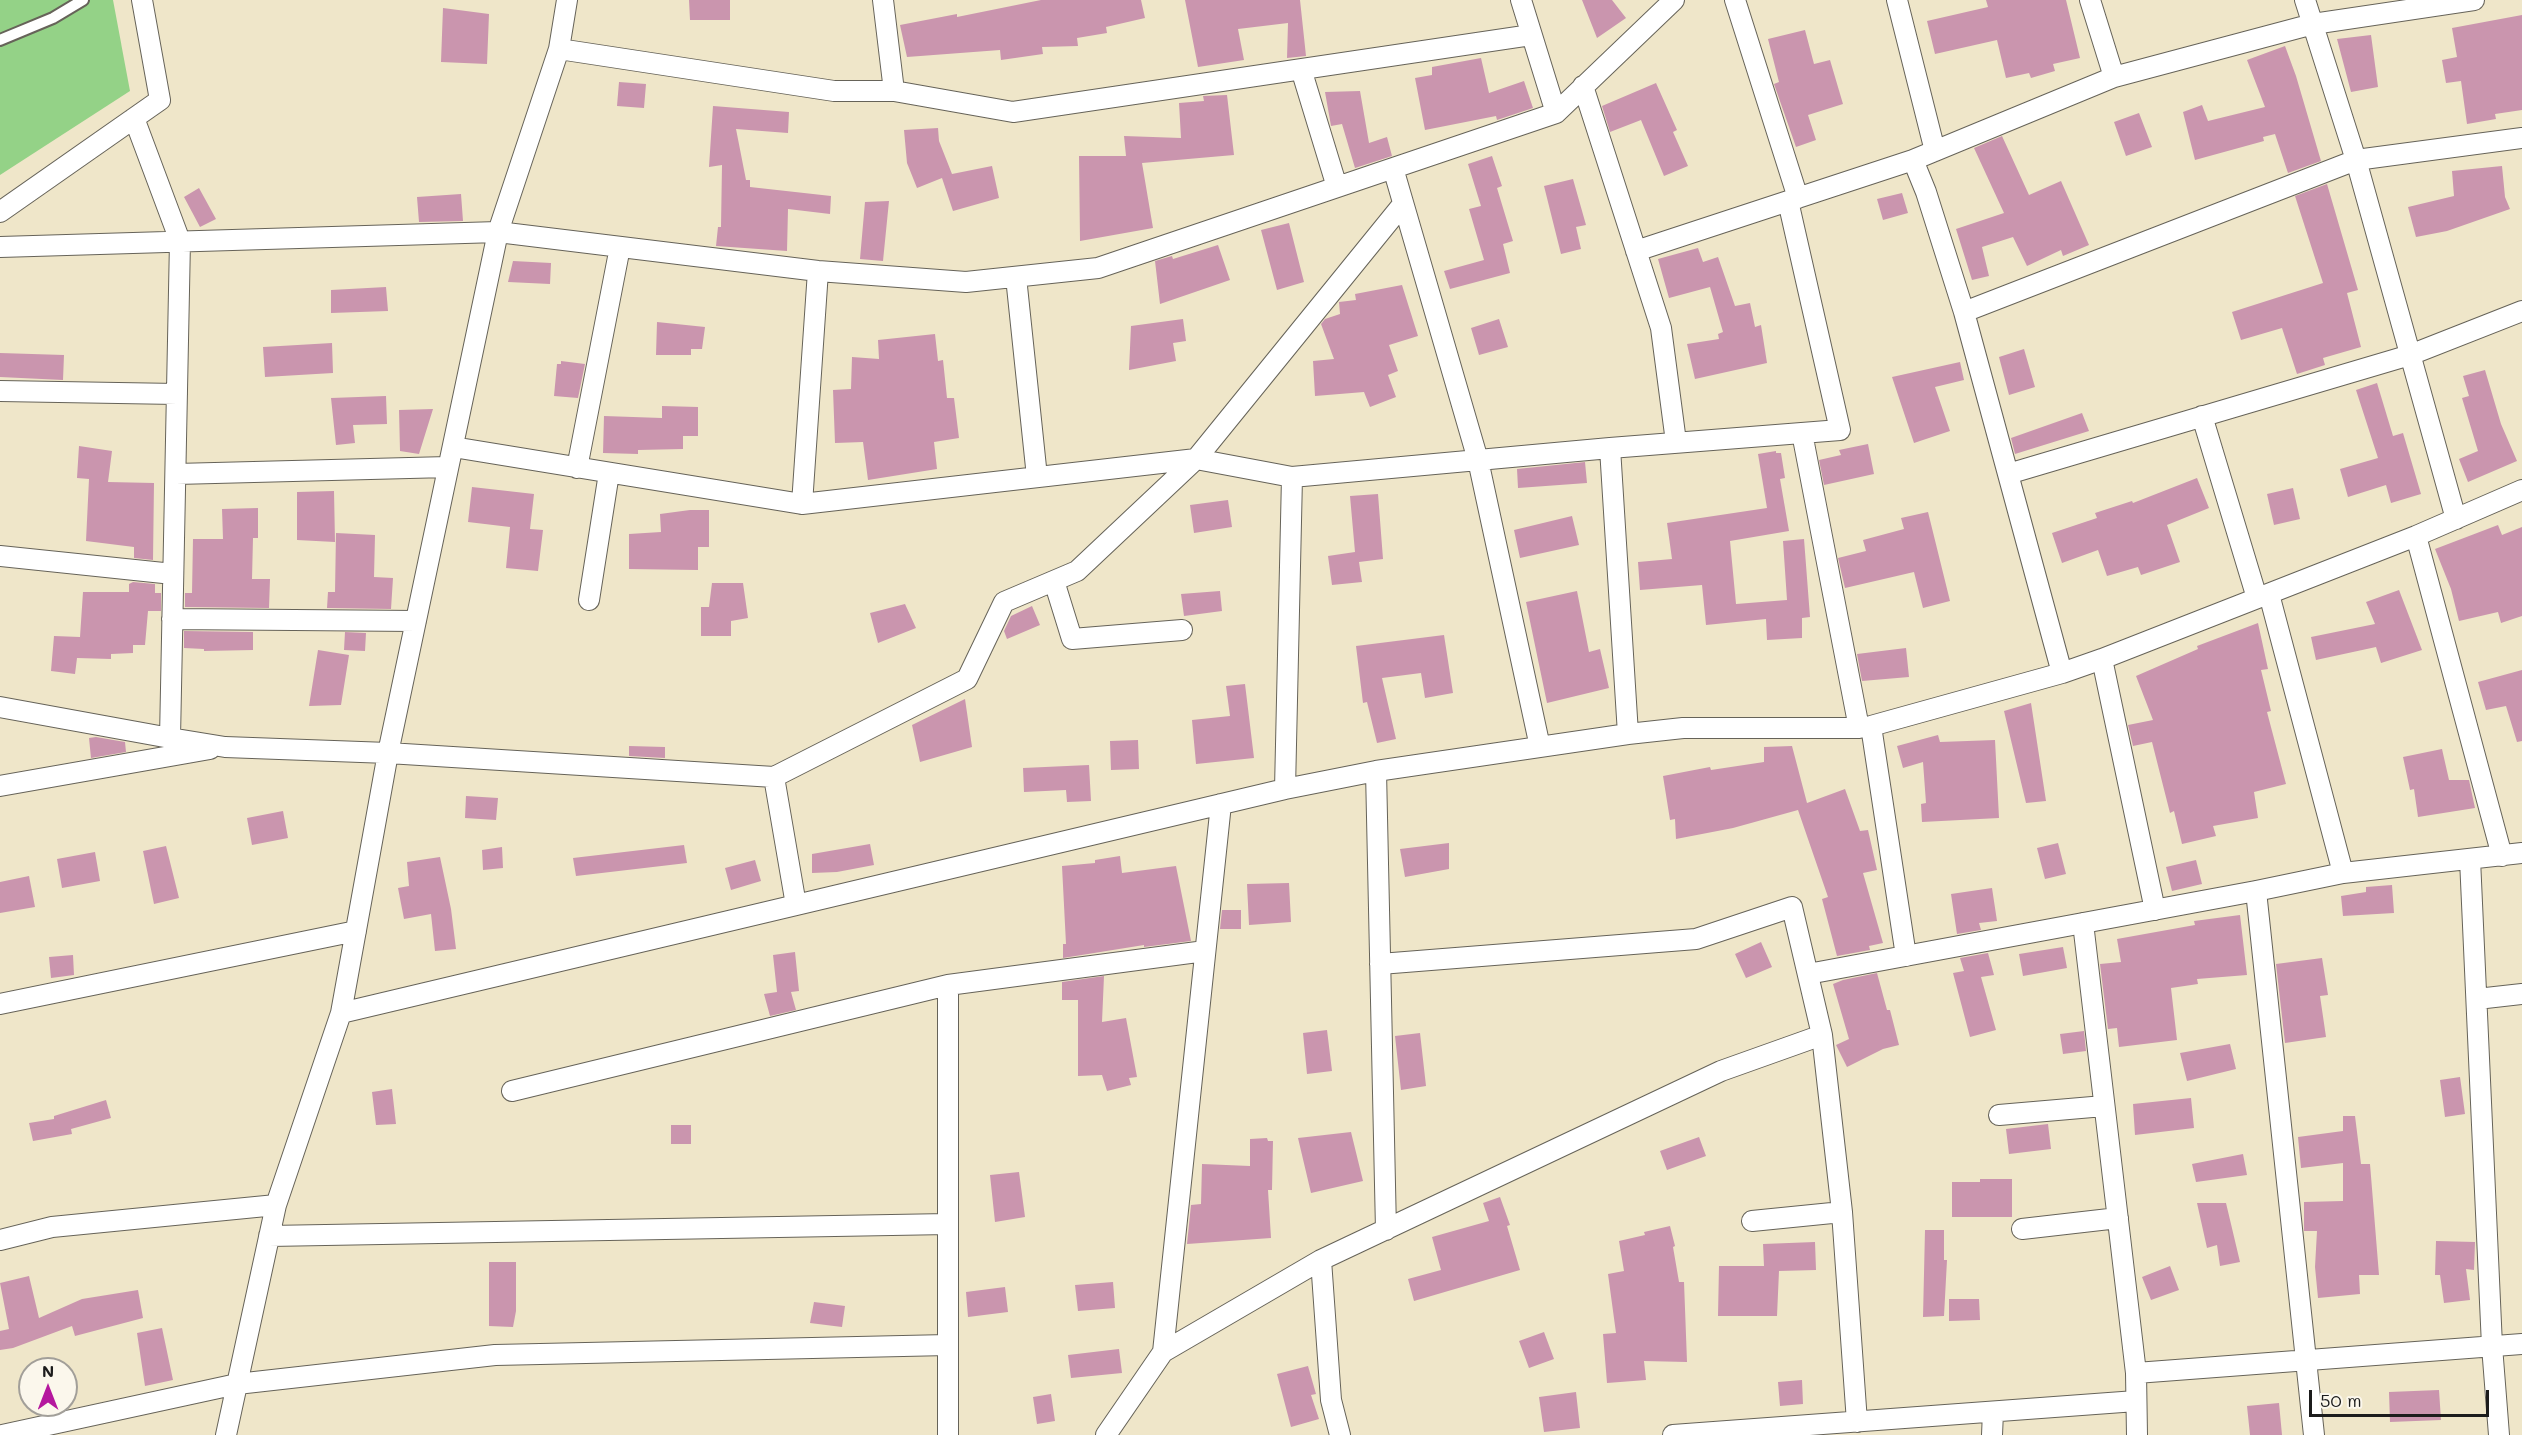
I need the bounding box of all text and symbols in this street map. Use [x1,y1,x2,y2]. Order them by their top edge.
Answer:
north arrow [18,1357,78,1417]
text: N [42,1360,54,1381]
scale bar [2312,1378,2492,1416]
text: 50 m [2320,1388,2362,1412]

